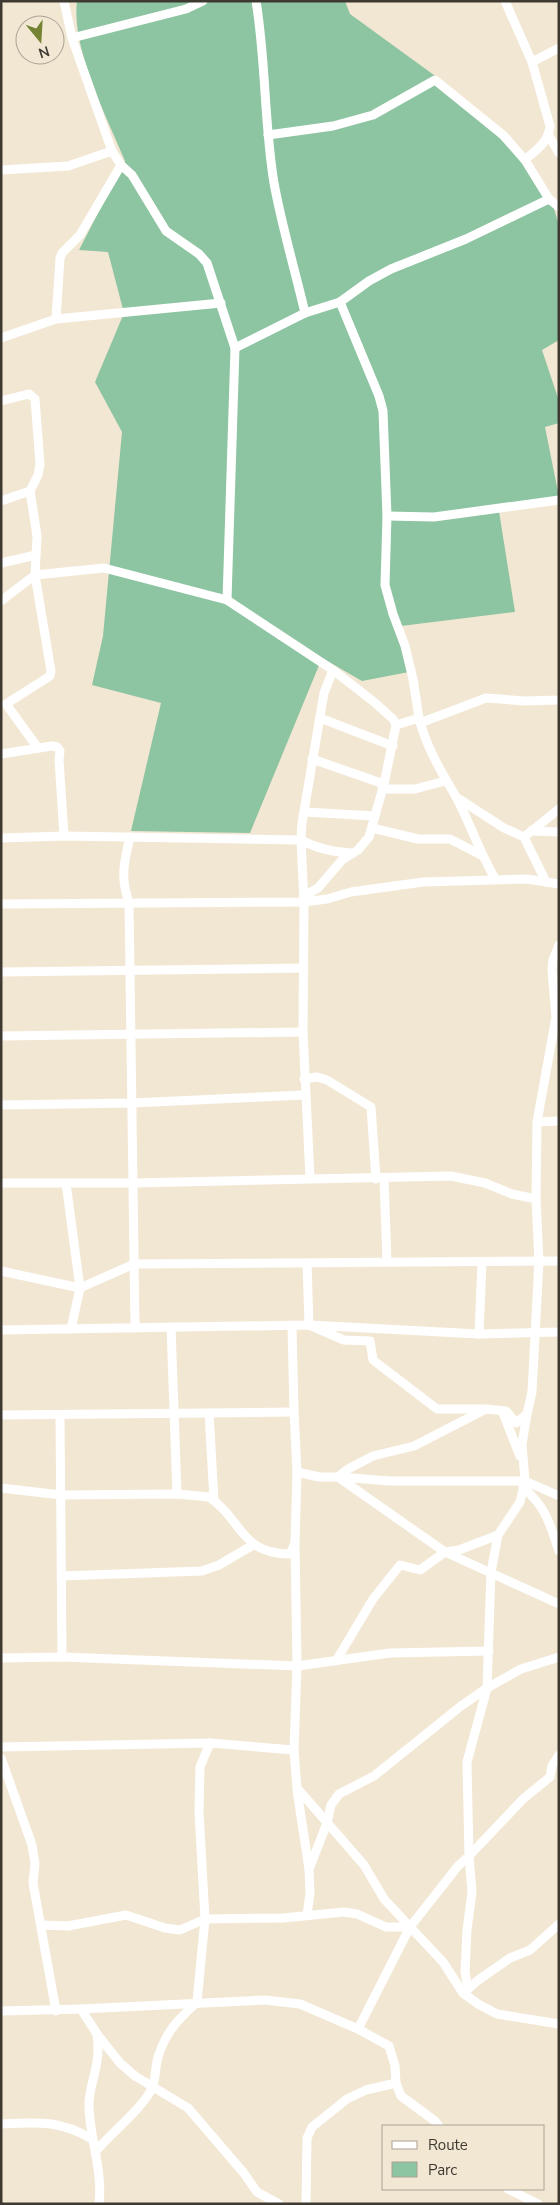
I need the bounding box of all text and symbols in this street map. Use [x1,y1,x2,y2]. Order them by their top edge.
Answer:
north arrow [15,15,65,65]
text: N [36,41,52,63]
legend [382,2125,545,2190]
text: Route [428,2135,468,2155]
text: Parc [428,2160,457,2180]

